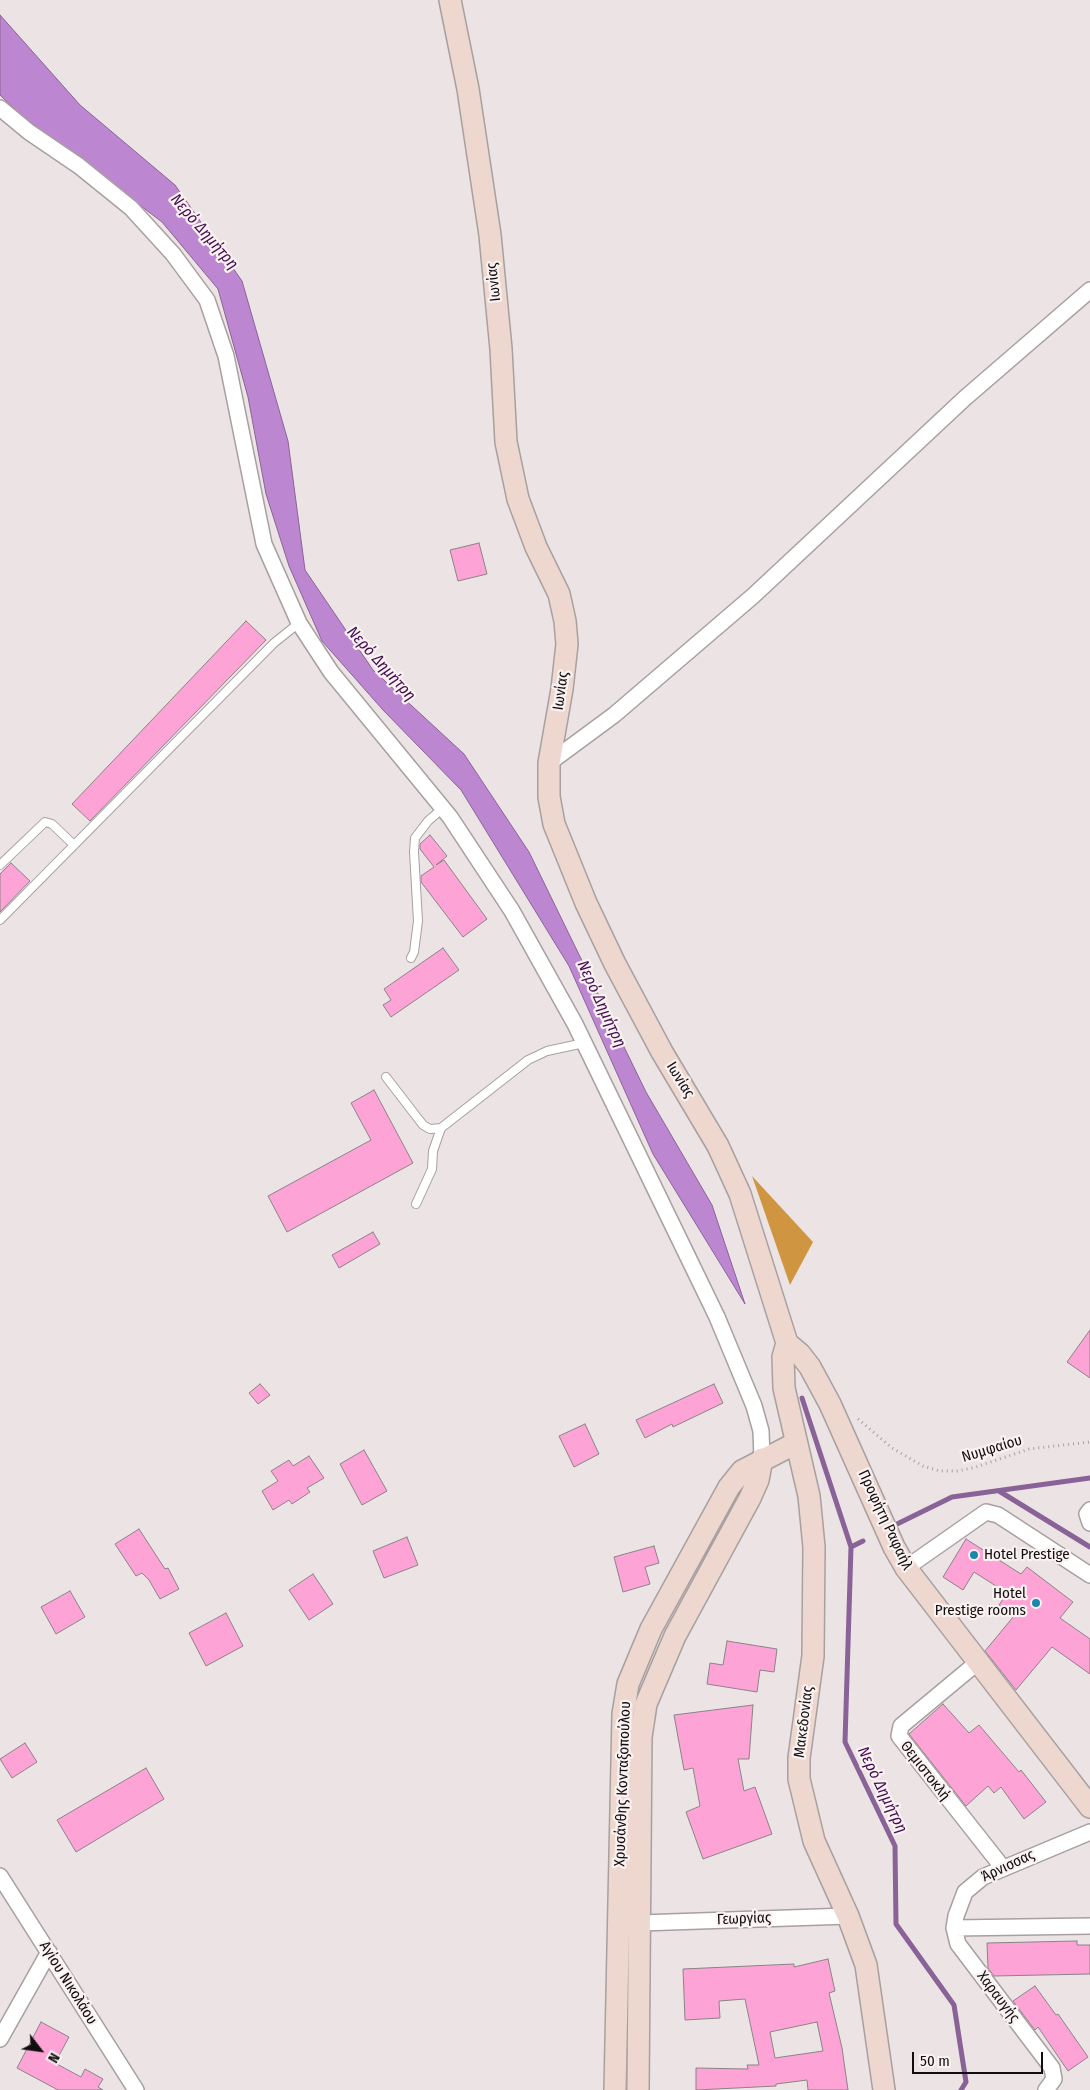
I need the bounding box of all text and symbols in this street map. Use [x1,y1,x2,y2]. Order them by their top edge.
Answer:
water label: Νερό Δημήτρη [166,190,242,274]
street label: Ιωνίας [483,262,505,302]
water label: Νερό Δημήτρη [343,623,419,705]
street label: Ιωνίας [549,670,573,712]
water label: Νερό Δημήτρη [573,958,629,1050]
street label: Ιωνίας [662,1059,698,1101]
street label: Νυμφαίου [960,1431,1024,1467]
street label: Προφήτη Ραφαήλ [854,1467,916,1573]
place label: Hotel Prestige [984,1546,1070,1564]
marker: Hotel Prestige [968,1549,980,1561]
place label: Hotel Prestige rooms [935,1585,1026,1620]
marker: Hotel Prestige rooms [1030,1597,1042,1609]
street label: Μακεδονίας [791,1685,817,1759]
street label: Χρυσάνθης Κονταξοπούλου [611,1701,635,1867]
street label: Θεμιστοκλή [896,1738,954,1804]
water label: Νερό Δημήτρη [853,1744,911,1836]
street label: Άρνισσας [979,1846,1037,1886]
street label: Γεωργίας [717,1909,771,1929]
street label: Αγίου Νικολάου [35,1938,101,2028]
street label: Χαραυγής [973,1968,1023,2026]
north arrow [15,2025,65,2075]
scale bar [915,2042,1046,2074]
text: N [44,2050,63,2066]
text: 50 m [920,2052,950,2070]

